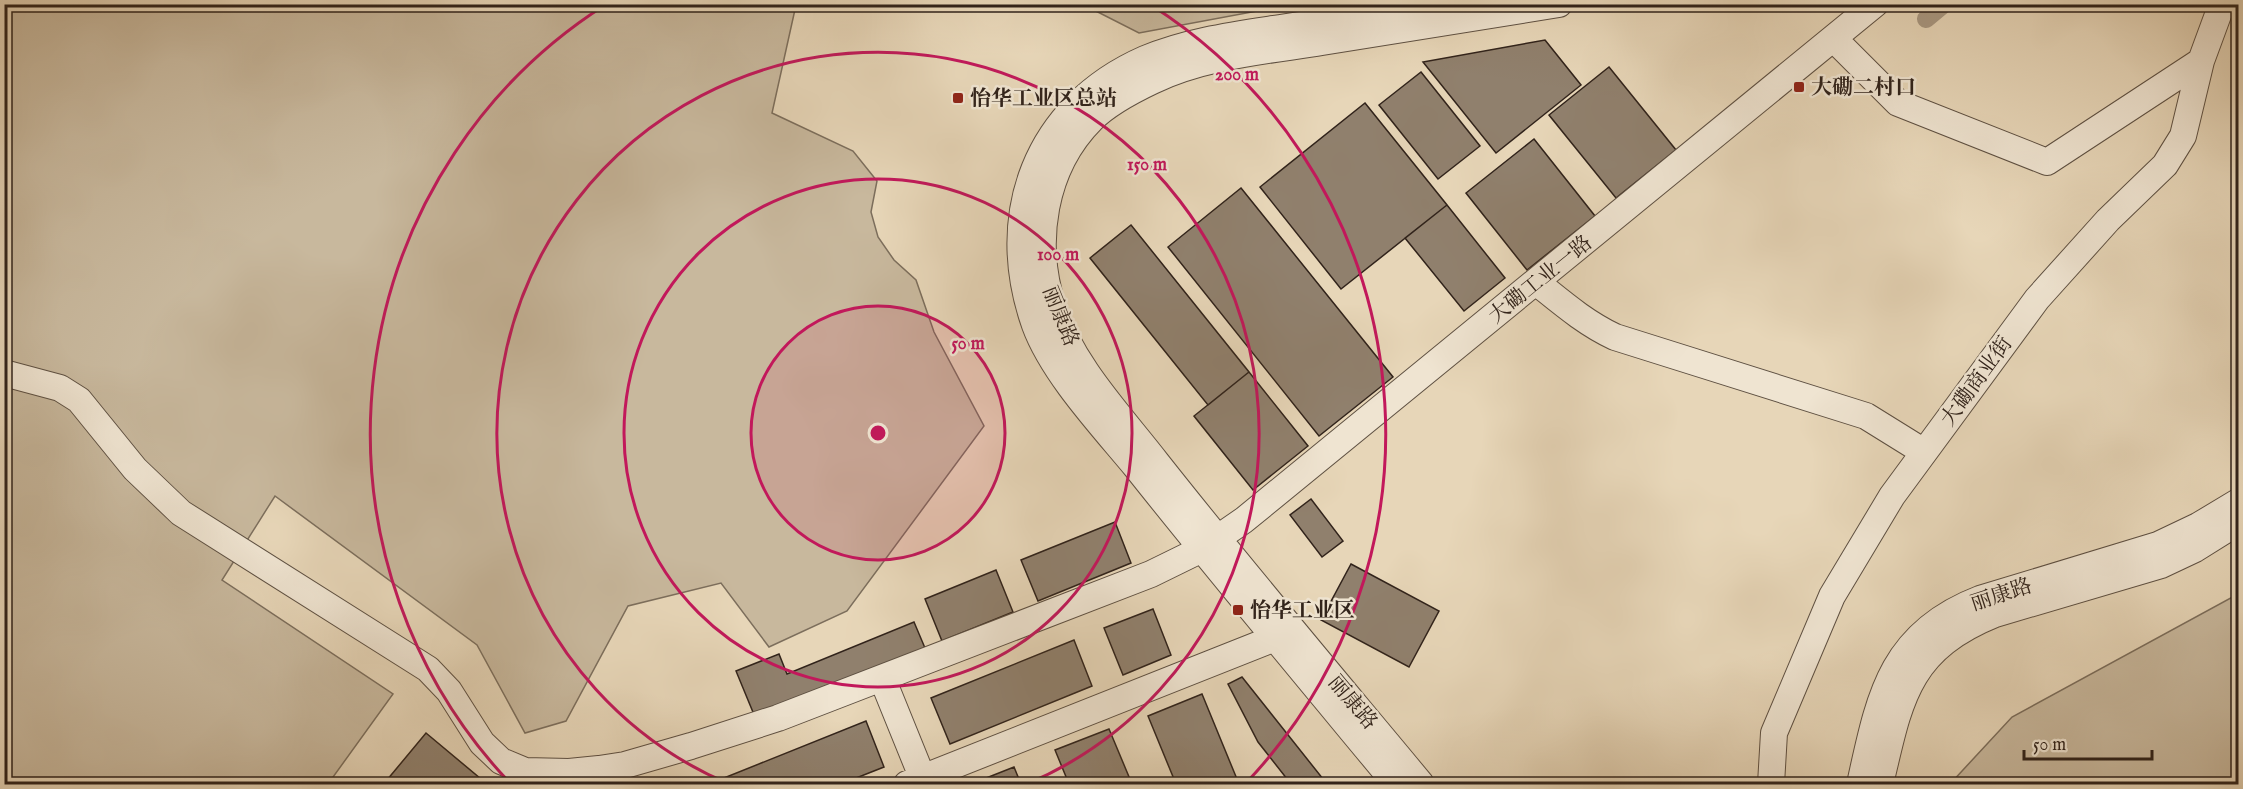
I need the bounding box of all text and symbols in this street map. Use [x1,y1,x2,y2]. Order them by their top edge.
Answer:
text: 200 m [1215,64,1259,87]
place label: 大磡二村口 [1811,75,1916,102]
marker: 大磡二村口 [1792,80,1806,94]
place label: 怡华工业区总站 [970,86,1117,113]
marker: 怡华工业区总站 [951,91,965,105]
text: 150 m [1127,154,1167,177]
street label: 大磡工业一路 [1483,230,1598,330]
text: 100 m [1037,244,1079,267]
street label: 丽康路 [1035,282,1084,351]
street label: 大磡商业街 [1935,331,2019,432]
text: 50 m [951,333,985,356]
centre of rings [868,423,888,443]
street label: 丽康路 [1967,573,2036,618]
place label: 怡华工业区 [1250,598,1355,625]
marker: 怡华工业区 [1231,603,1245,617]
street label: 丽康路 [1321,670,1382,736]
scale bar [2024,723,2152,761]
text: 50 m [2033,734,2066,757]

